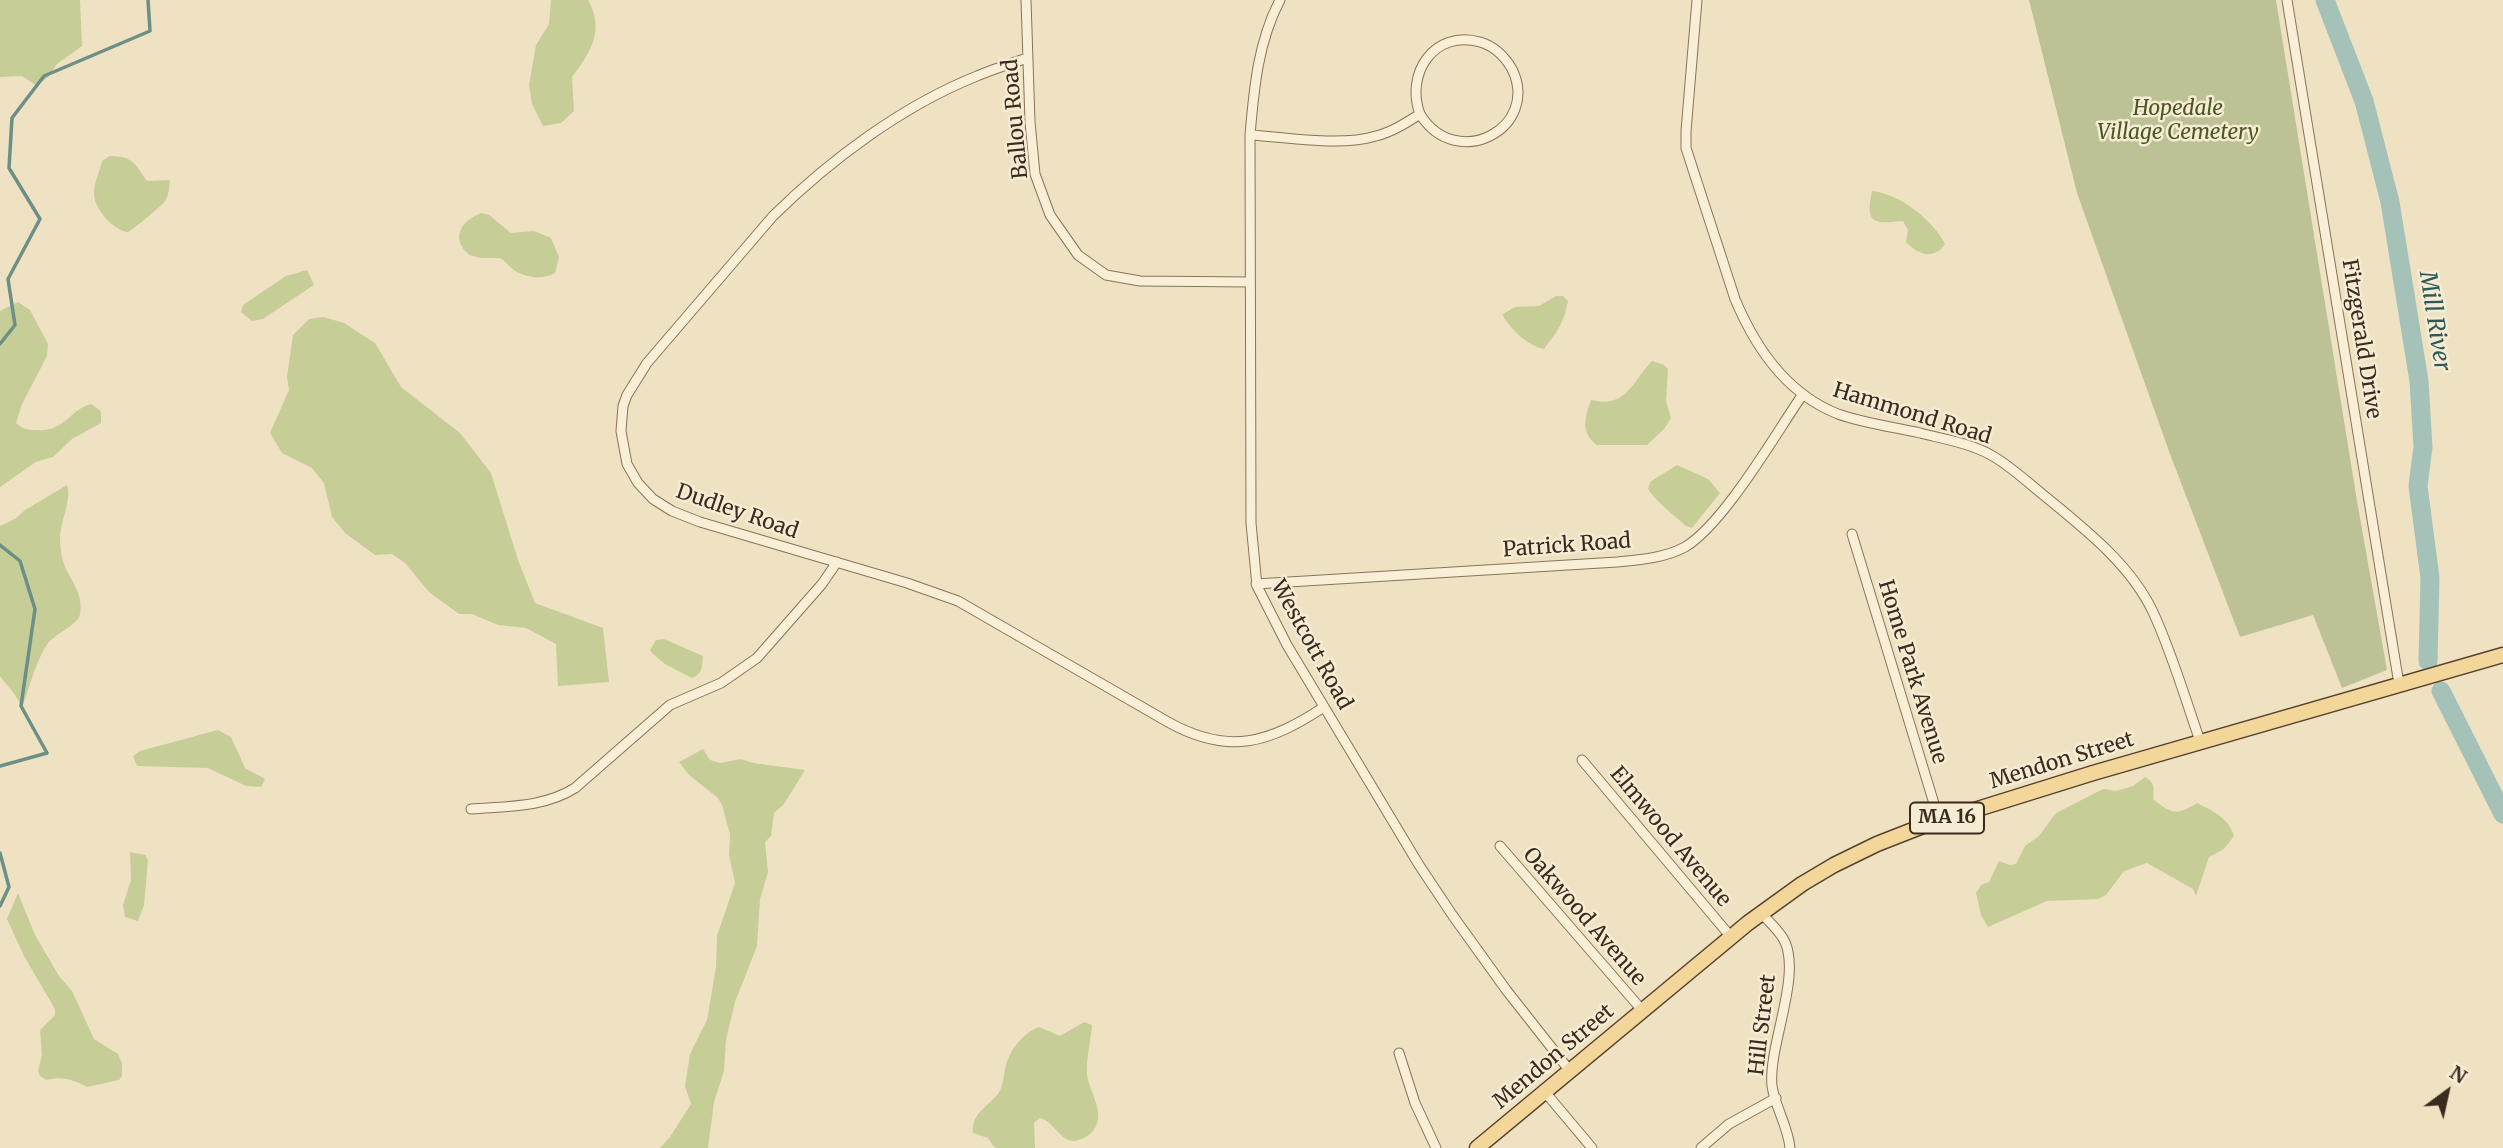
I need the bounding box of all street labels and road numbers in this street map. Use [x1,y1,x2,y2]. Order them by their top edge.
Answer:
street label: Ballou Road [998,58,1034,180]
street label: Fitzgerald Drive [2336,257,2386,421]
street label: Hammond Road [1830,378,1994,450]
street label: Dudley Road [673,479,801,545]
street label: Patrick Road [1502,529,1632,563]
street label: Westcott Road [1265,576,1357,714]
street label: Home Park Avenue [1872,577,1952,767]
street label: Mendon Street [1987,727,2137,795]
street label: Elmwood Avenue [1604,762,1736,912]
road number: MA 16 [1910,803,1984,834]
street label: Oakwood Avenue [1517,843,1651,991]
street label: Hill Street [1744,973,1782,1077]
street label: Mendon Street [1489,999,1619,1115]

